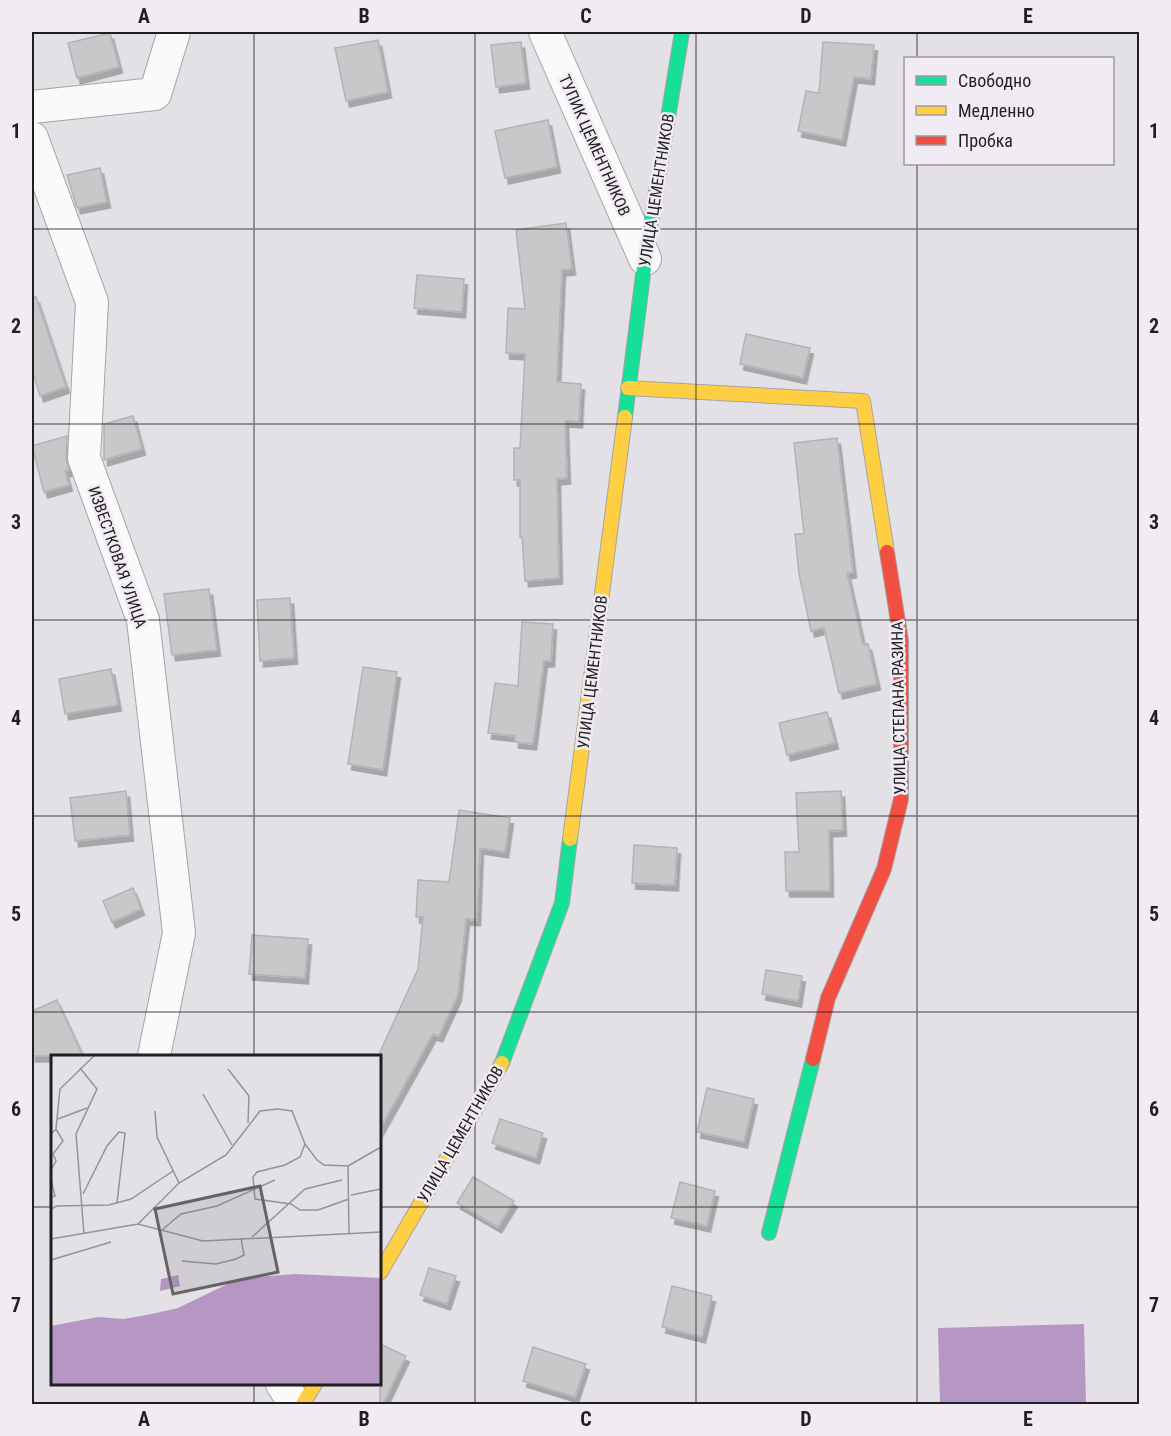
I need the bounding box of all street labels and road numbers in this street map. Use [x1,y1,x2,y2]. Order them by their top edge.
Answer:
street label: ТУПИК ЦЕМЕНТНИКОВ [555,72,634,219]
street label: УЛИЦА ЦЕМЕНТНИКОВ [635,112,678,268]
street label: ИЗВЕСТКОВАЯ УЛИЦА [84,484,151,631]
street label: УЛИЦА ЦЕМЕНТНИКОВ [574,594,611,750]
street label: УЛИЦА СТЕПАНА РАЗИНА [887,621,910,795]
street label: УЛИЦА ЦЕМЕНТНИКОВ [414,1063,507,1206]

